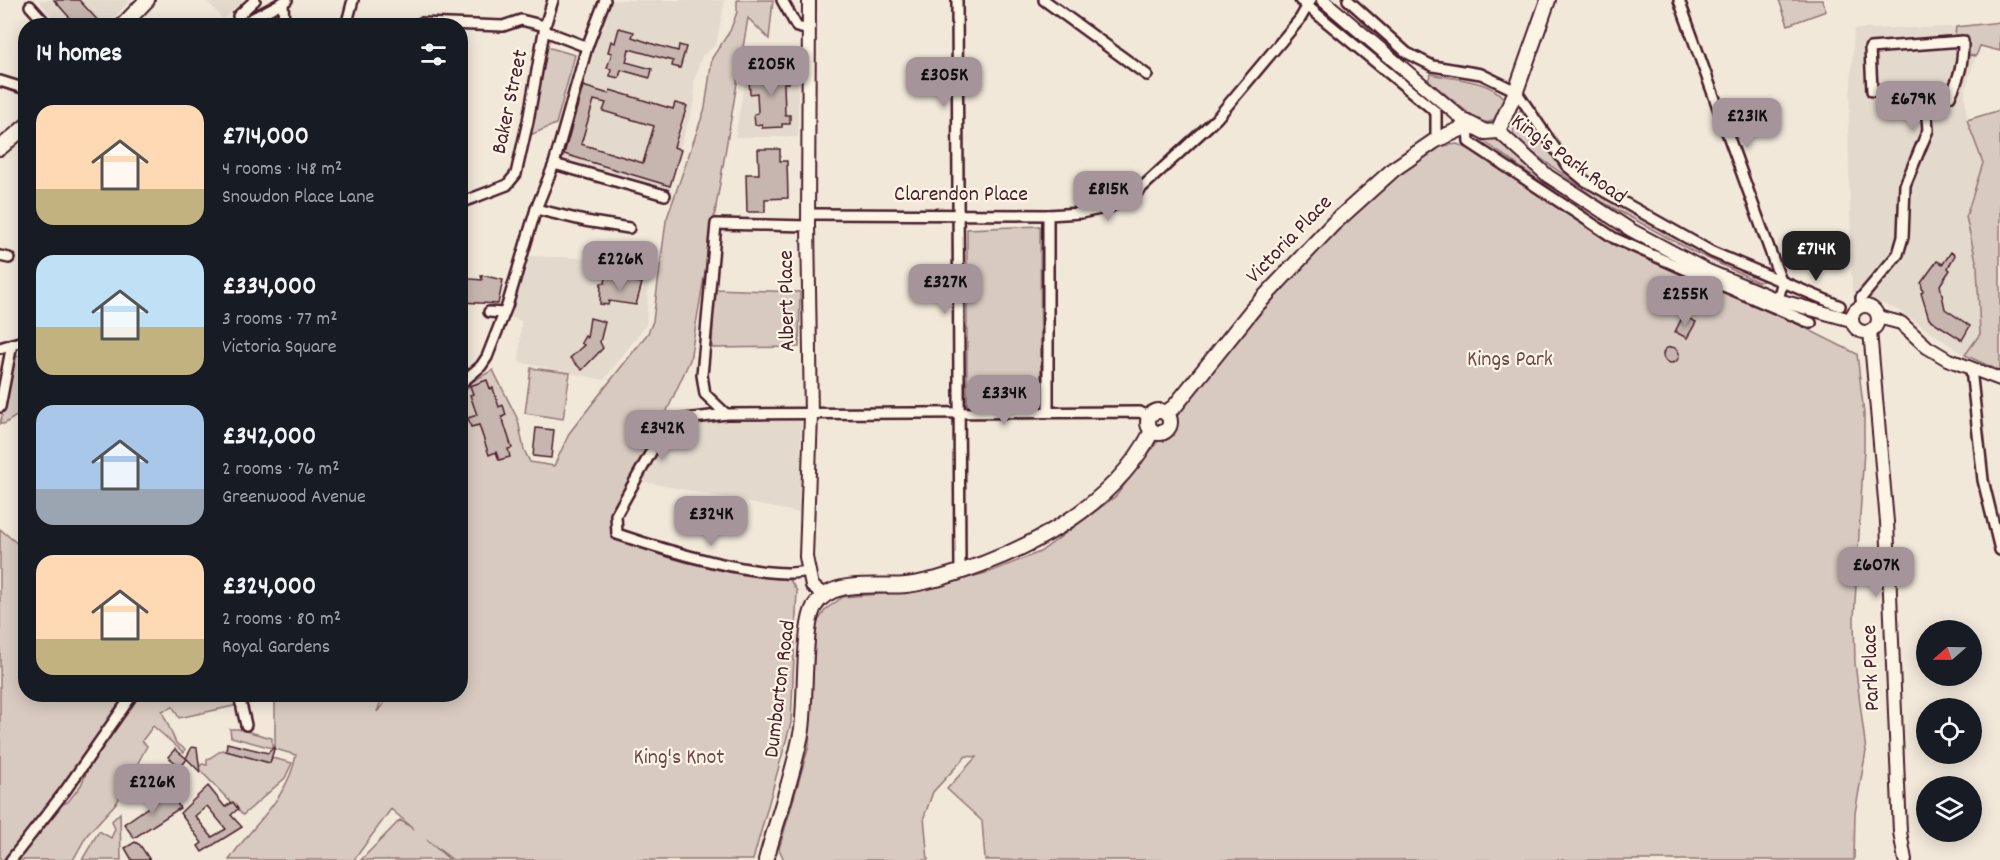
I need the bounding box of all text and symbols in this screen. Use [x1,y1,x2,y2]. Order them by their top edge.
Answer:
text: 14 homes [36,36,122,73]
icon: filters [417,38,450,71]
pin: £205K [729,46,813,97]
street label: Baker Street [485,47,537,157]
text: £205K [747,51,795,79]
pin: £305K [902,57,986,108]
text: £305K [920,62,968,90]
pin: £679K [1871,81,1955,132]
text: £679K [1890,86,1936,114]
pin: £231K [1705,98,1789,149]
text: £231K [1726,103,1768,131]
street label: King's Park Road [1504,107,1632,213]
text: £714,000 [222,119,309,156]
icon: home [84,129,156,201]
text: 4 rooms · 148 m² [222,156,342,184]
pin: £815K [1066,171,1150,222]
text: £815K [1088,176,1128,204]
street label: Clarendon Place [894,180,1028,211]
text: Snowdon Place Lane [222,184,374,212]
street label: Victoria Place [1240,189,1340,291]
pin: £714K [1774,231,1858,282]
text: £714K [1796,236,1836,264]
pin: £226K [578,241,662,292]
text: £226K [597,246,643,274]
street label: Albert Place [772,250,804,352]
pin: £327K [903,264,987,315]
text: £334,000 [222,269,316,306]
text: £327K [923,269,967,297]
pin: £255K [1643,276,1727,327]
icon: home [84,279,156,351]
text: £255K [1662,281,1708,309]
text: 3 rooms · 77 m² [222,306,338,334]
text: Victoria Square [222,334,337,362]
park label: Kings Park [1467,345,1553,376]
pin: £334K [962,375,1046,426]
text: £334K [981,380,1027,408]
pin: £342K [620,410,704,461]
text: £342K [639,415,685,443]
text: £342,000 [222,419,316,456]
icon: home [84,429,156,501]
text: 2 rooms · 76 m² [222,456,340,484]
text: Greenwood Avenue [222,484,366,512]
pin: £324K [669,496,753,547]
text: £324K [688,501,734,529]
pin: £607K [1834,547,1918,598]
text: £607K [1852,552,1900,580]
text: £324,000 [222,569,316,606]
icon: home [84,579,156,651]
text: 2 rooms · 80 m² [222,606,341,634]
street label: Dumbarton Road [757,619,805,759]
north arrow [1916,620,1982,686]
map controls [1916,620,1982,842]
street label: Park Place [1855,624,1889,712]
text: Royal Gardens [222,634,330,662]
button: locate [1916,698,1982,764]
park label: King's Knot [634,743,724,774]
pin: £226K [110,764,194,815]
text: £226K [129,769,175,797]
button: layers [1916,776,1982,842]

